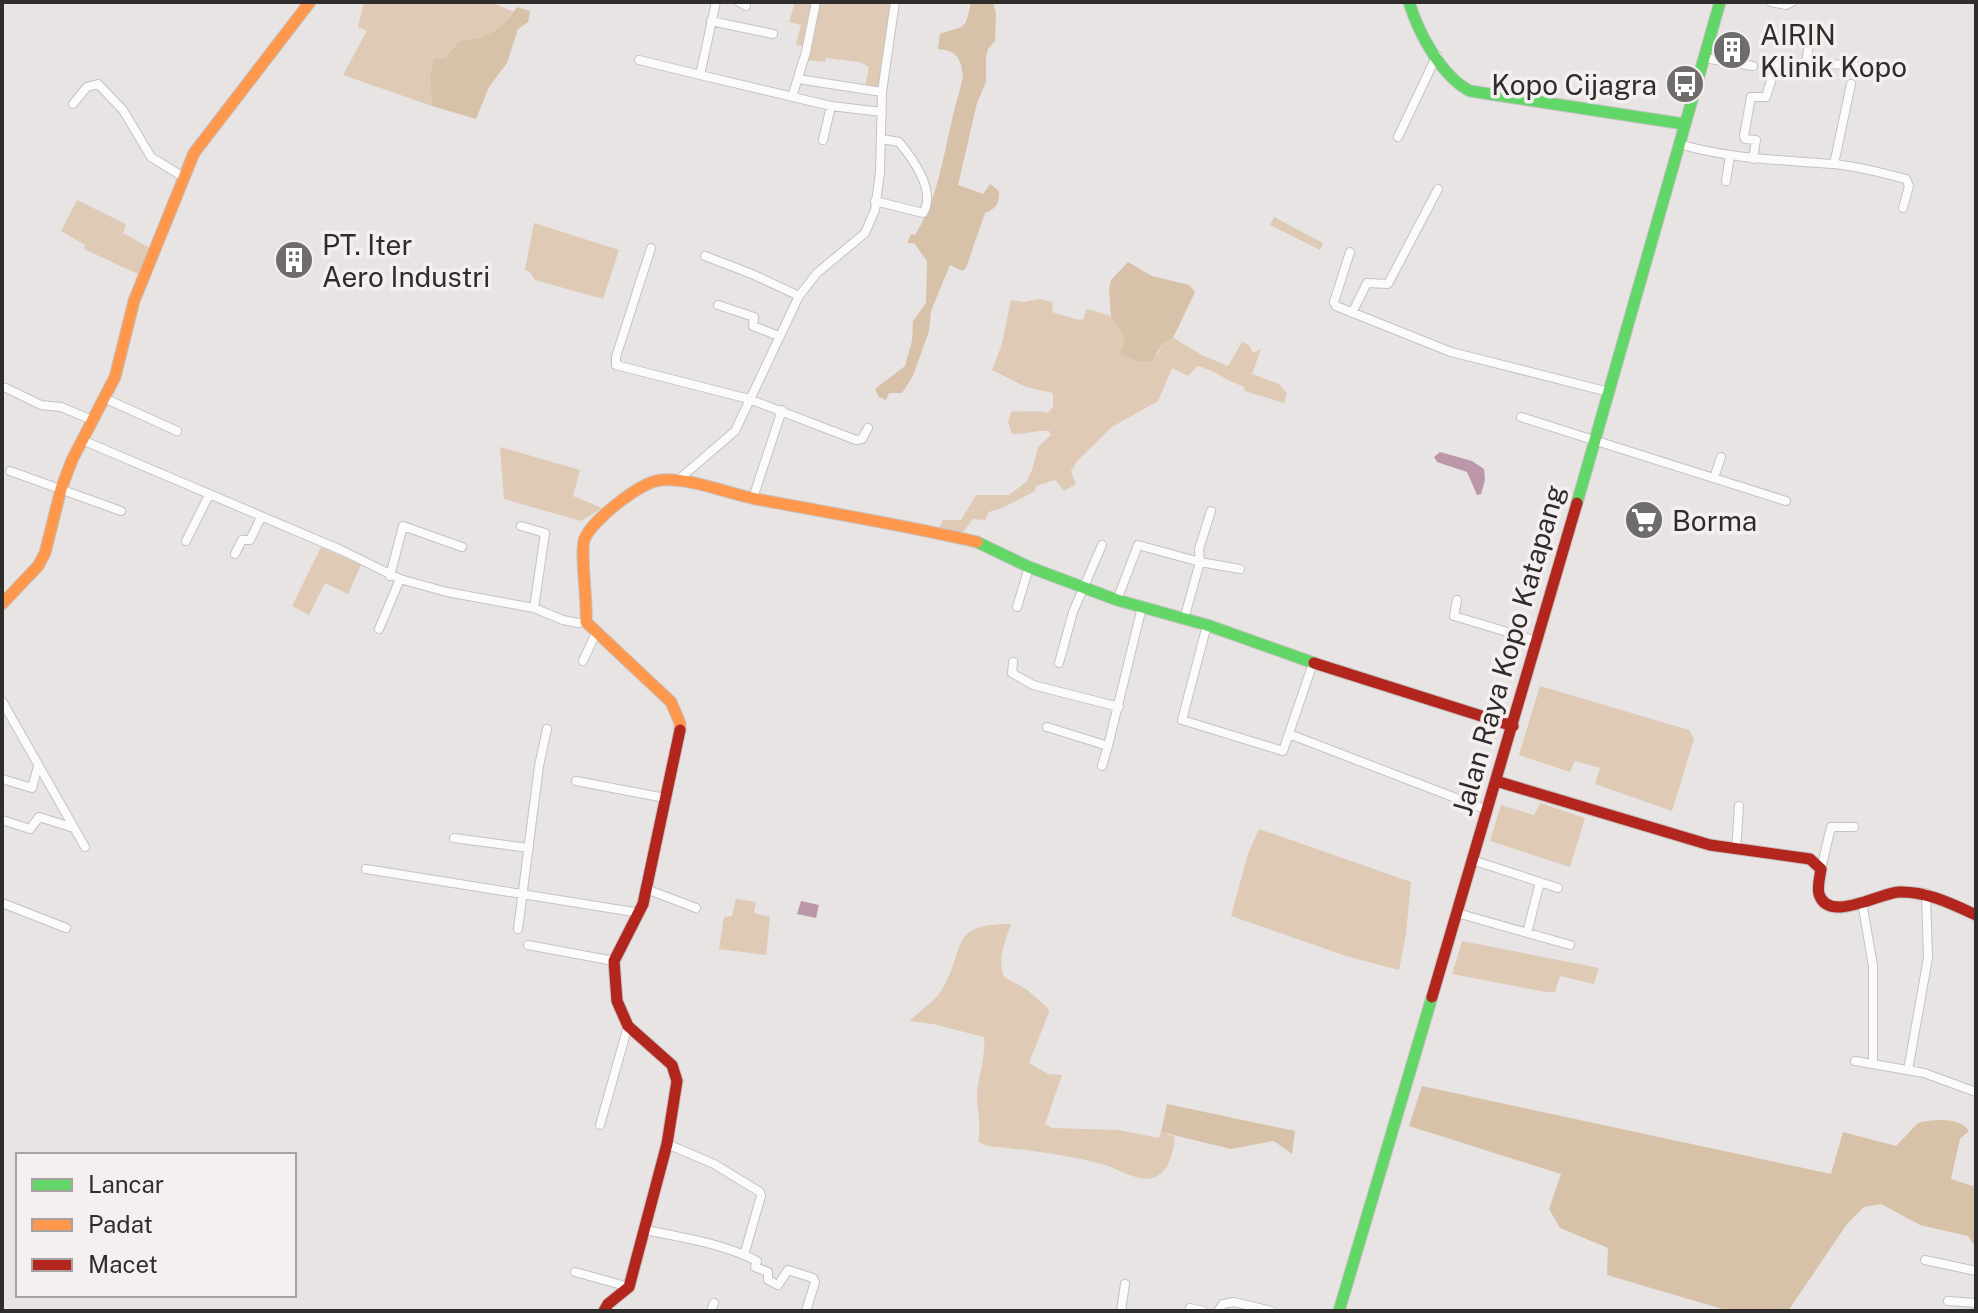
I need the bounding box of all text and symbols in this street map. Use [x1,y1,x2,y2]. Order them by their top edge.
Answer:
place label: AIRIN Klinik Kopo [1760,18,1907,83]
building icon: AIRIN Klinik Kopo [1711,29,1753,71]
bus stop icon: Kopo Cijagra [1664,63,1706,105]
place label: Kopo Cijagra [1491,68,1657,101]
place label: PT. Iter Aero Industri [322,228,490,293]
building icon: PT. Iter Aero Industri [273,239,315,281]
street label: Jalan Raya Kopo Katapang [1445,481,1571,819]
supermarket icon: Borma [1623,499,1665,541]
place label: Borma [1672,504,1757,537]
legend [16,1153,296,1297]
text: Lancar [88,1170,164,1198]
text: Padat [88,1210,153,1238]
text: Macet [88,1250,158,1278]

